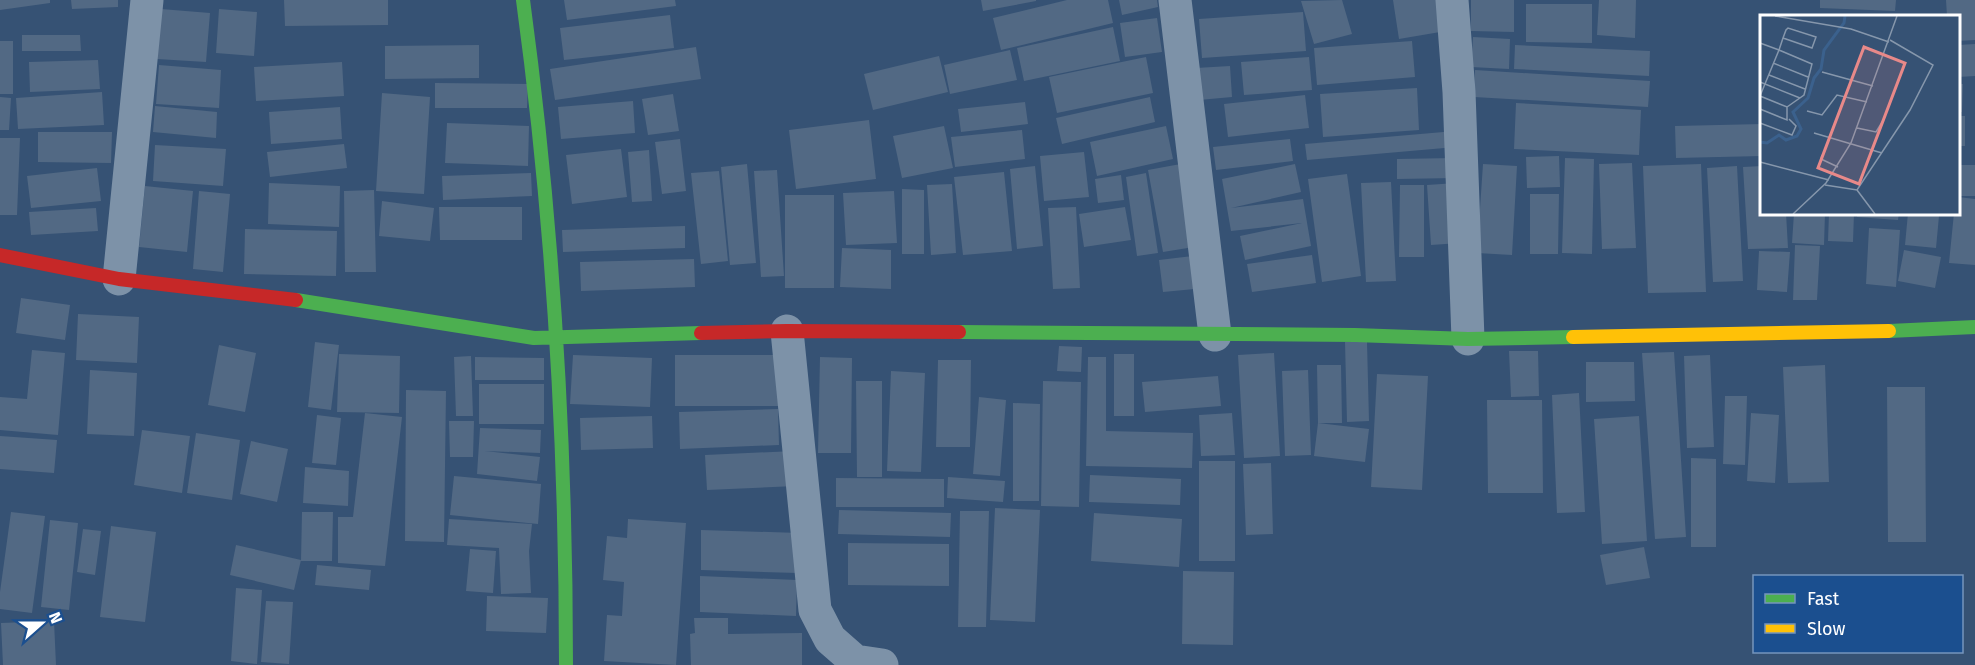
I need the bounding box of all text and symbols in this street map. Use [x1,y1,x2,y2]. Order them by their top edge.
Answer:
inset map [1760,15,1960,214]
legend [1753,575,1963,653]
text: Fast [1807,588,1840,610]
north arrow [12,593,72,653]
text: N [45,609,66,626]
text: Slow [1807,618,1846,640]

